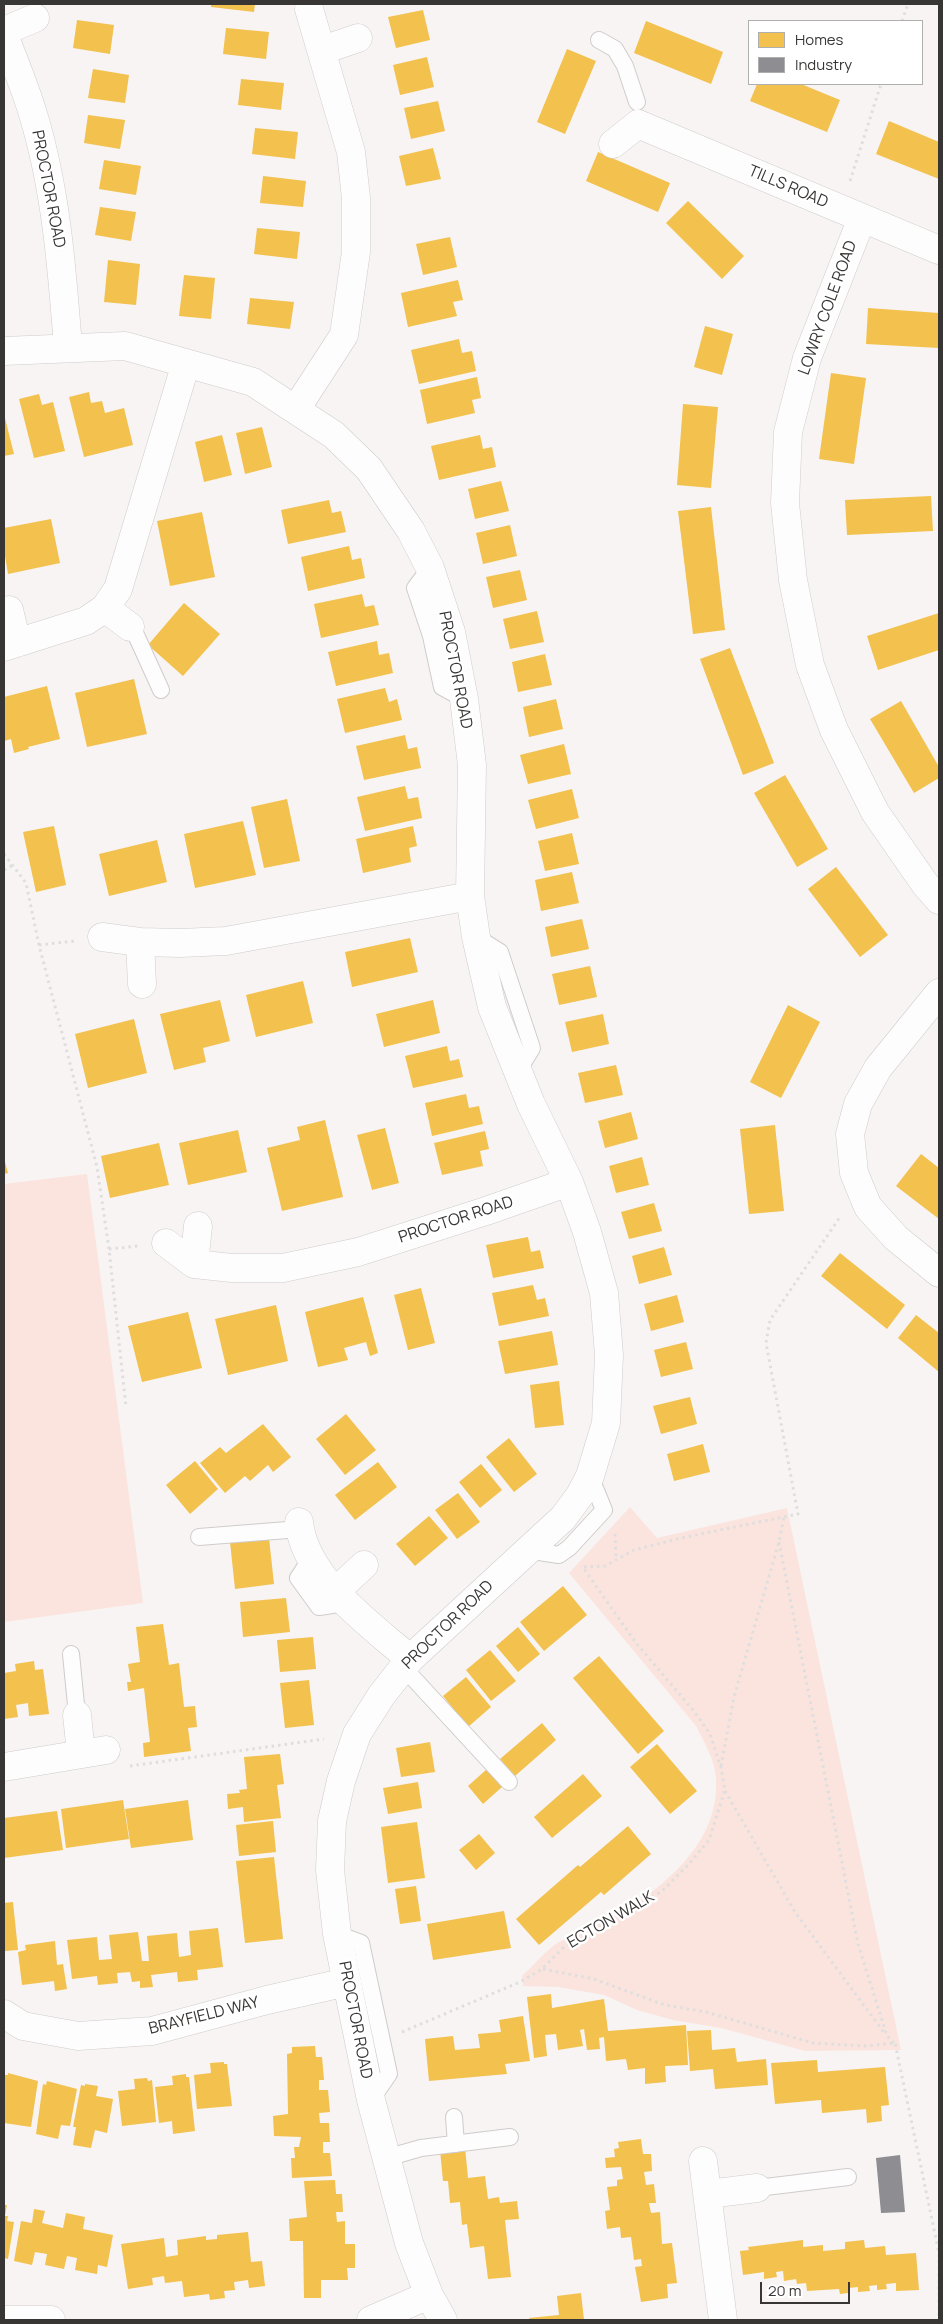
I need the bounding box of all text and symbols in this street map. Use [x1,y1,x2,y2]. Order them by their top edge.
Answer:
legend [748,20,923,85]
text: Homes [795,29,843,50]
text: Industry [795,54,852,75]
street label: PROCTOR ROAD [27,129,69,249]
street label: TILLS ROAD [745,162,831,212]
street label: LOWRY COLE ROAD [795,238,861,378]
street label: PROCTOR ROAD [434,610,476,730]
street label: PROCTOR ROAD [396,1192,516,1248]
street label: PROCTOR ROAD [398,1577,498,1673]
street label: ECTON WALK [564,1887,658,1953]
street label: PROCTOR ROAD [334,1960,376,2080]
street label: BRAYFIELD WAY [147,1993,261,2039]
scale bar [763,2272,853,2304]
text: 20 m [768,2280,801,2301]

